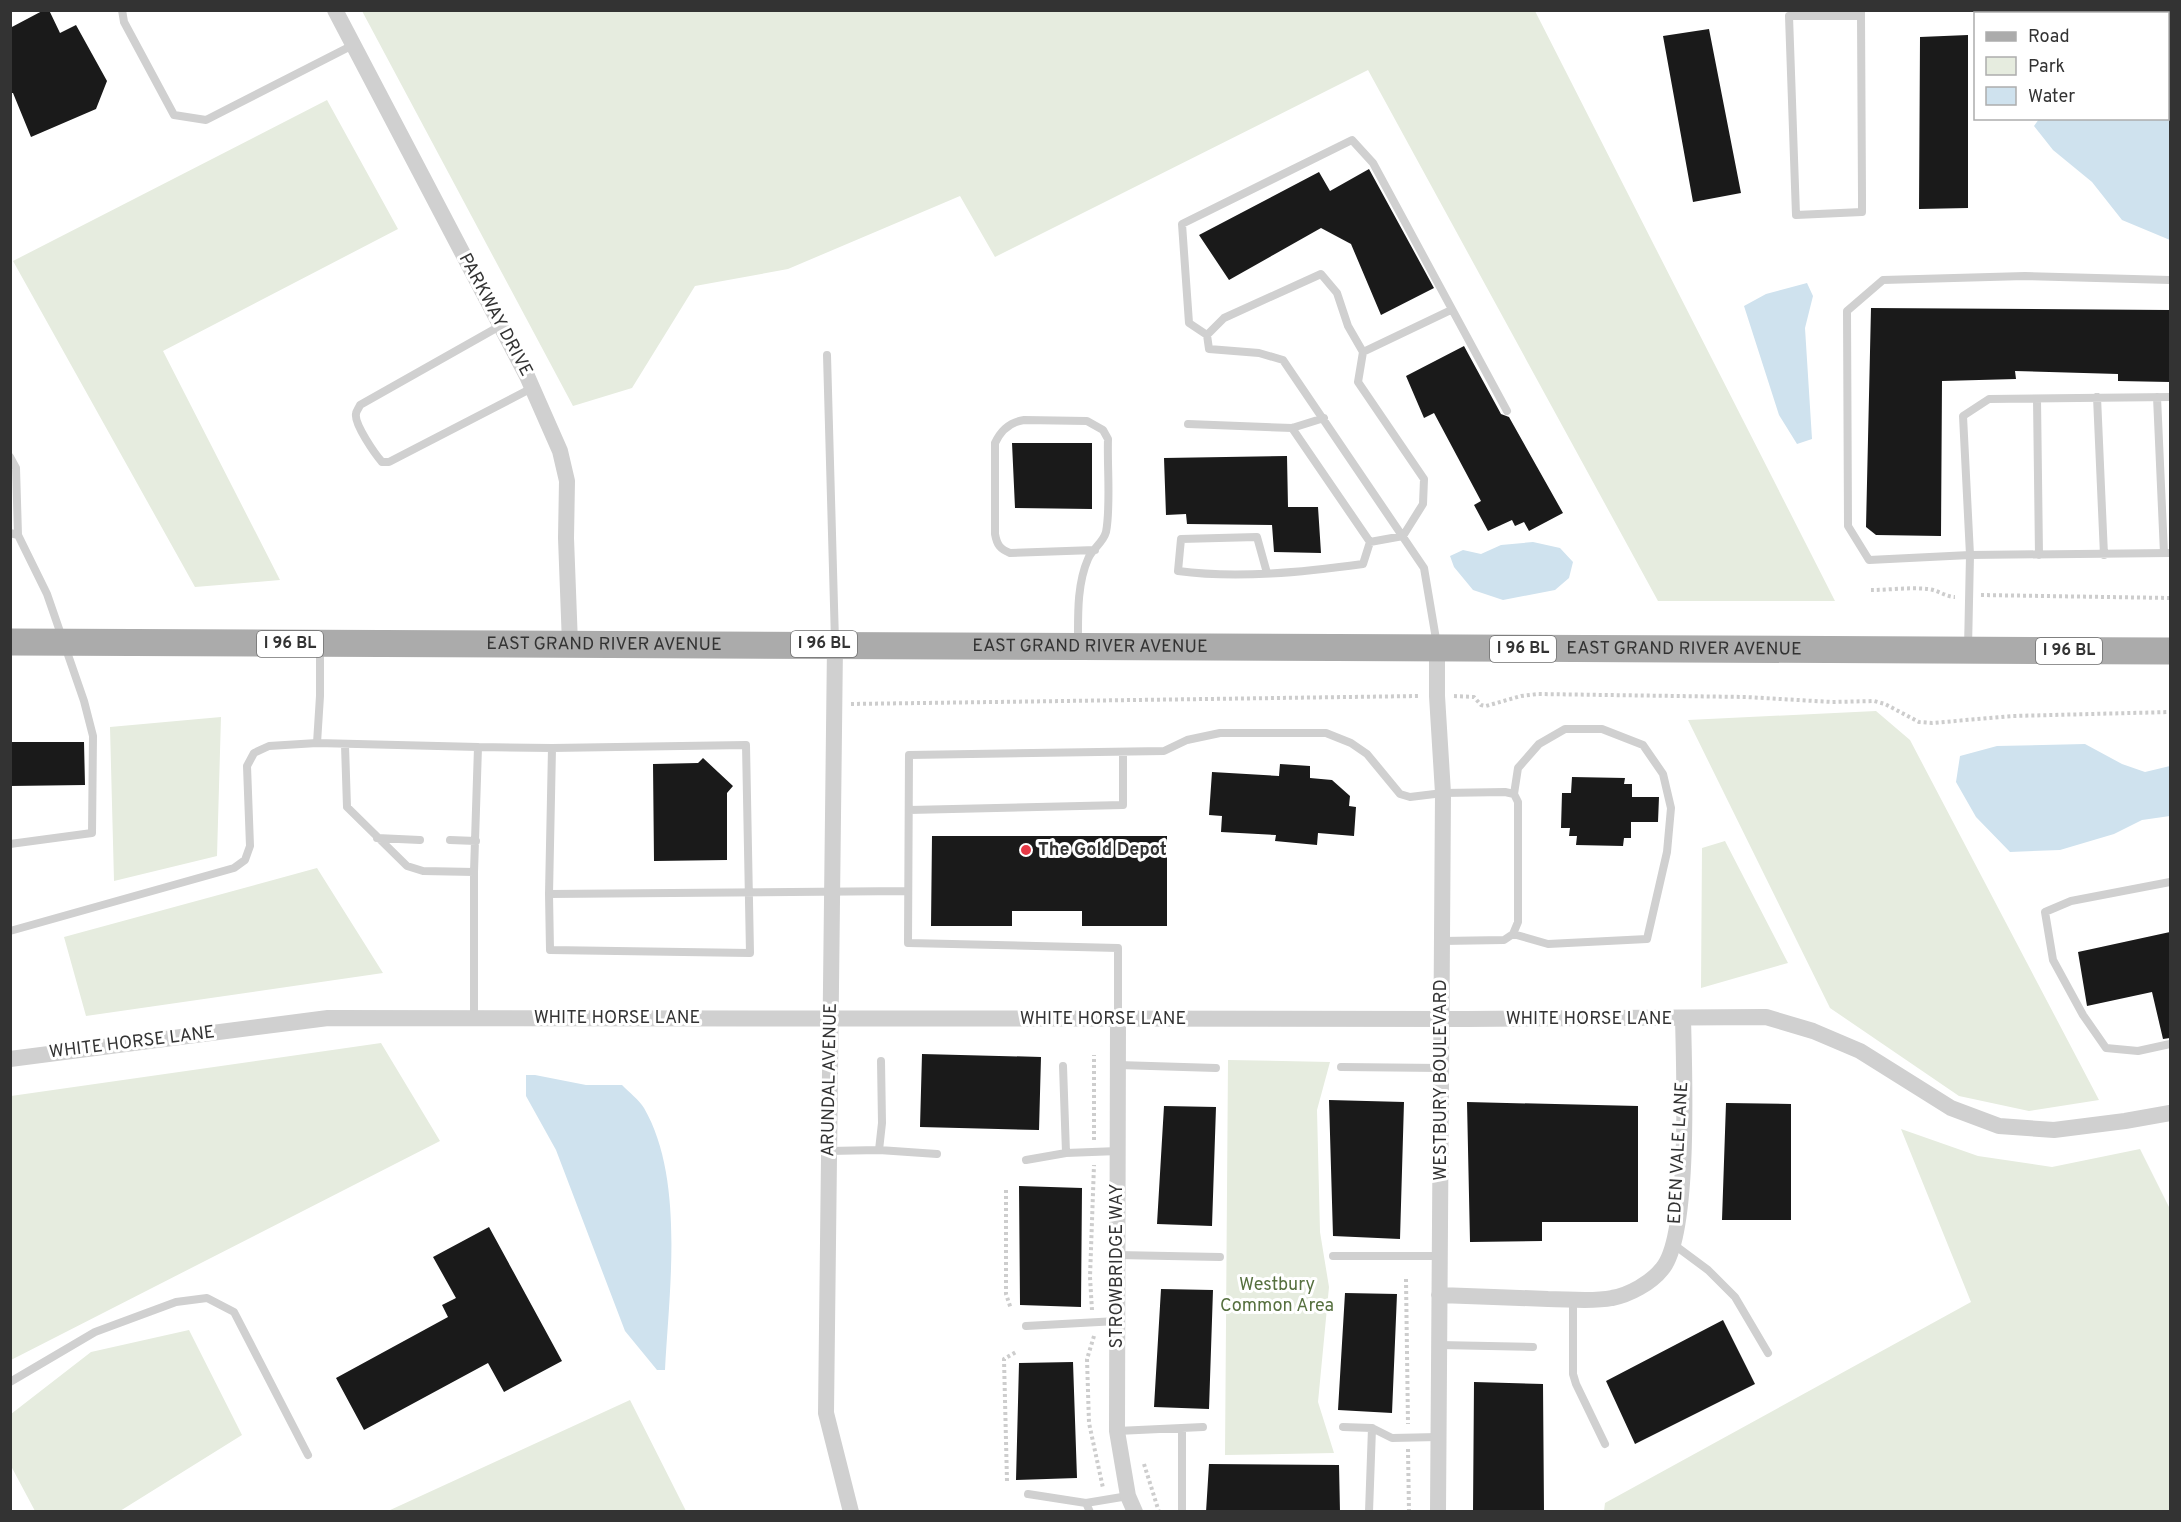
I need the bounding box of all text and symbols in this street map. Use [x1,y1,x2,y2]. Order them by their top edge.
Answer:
legend [1974,12,2169,120]
text: Road [2028,26,2070,49]
text: Park [2028,56,2065,79]
text: Water [2028,86,2075,109]
street label: PARKWAY DRIVE [453,249,537,381]
road number: I 96 BL [257,631,323,657]
road number: I 96 BL [791,631,857,657]
street label: EAST GRAND RIVER AVENUE [486,632,722,656]
street label: EAST GRAND RIVER AVENUE [972,635,1208,658]
road number: I 96 BL [1490,636,1556,662]
street label: EAST GRAND RIVER AVENUE [1566,637,1802,661]
road number: I 96 BL [2036,638,2102,664]
place label: The Gold Depot [1038,839,1167,862]
marker: The Gold Depot [1019,843,1033,857]
street label: WESTBURY BOULEVARD [1430,979,1453,1181]
street label: ARUNDAL AVENUE [817,1003,843,1157]
street label: WHITE HORSE LANE [534,1007,700,1030]
street label: WHITE HORSE LANE [1020,1008,1186,1031]
street label: WHITE HORSE LANE [1506,1008,1672,1031]
street label: WHITE HORSE LANE [48,1021,216,1065]
street label: EDEN VALE LANE [1664,1081,1694,1225]
street label: STROWBRIDGE WAY [1106,1184,1129,1348]
park label: Westbury Common Area [1220,1274,1334,1318]

